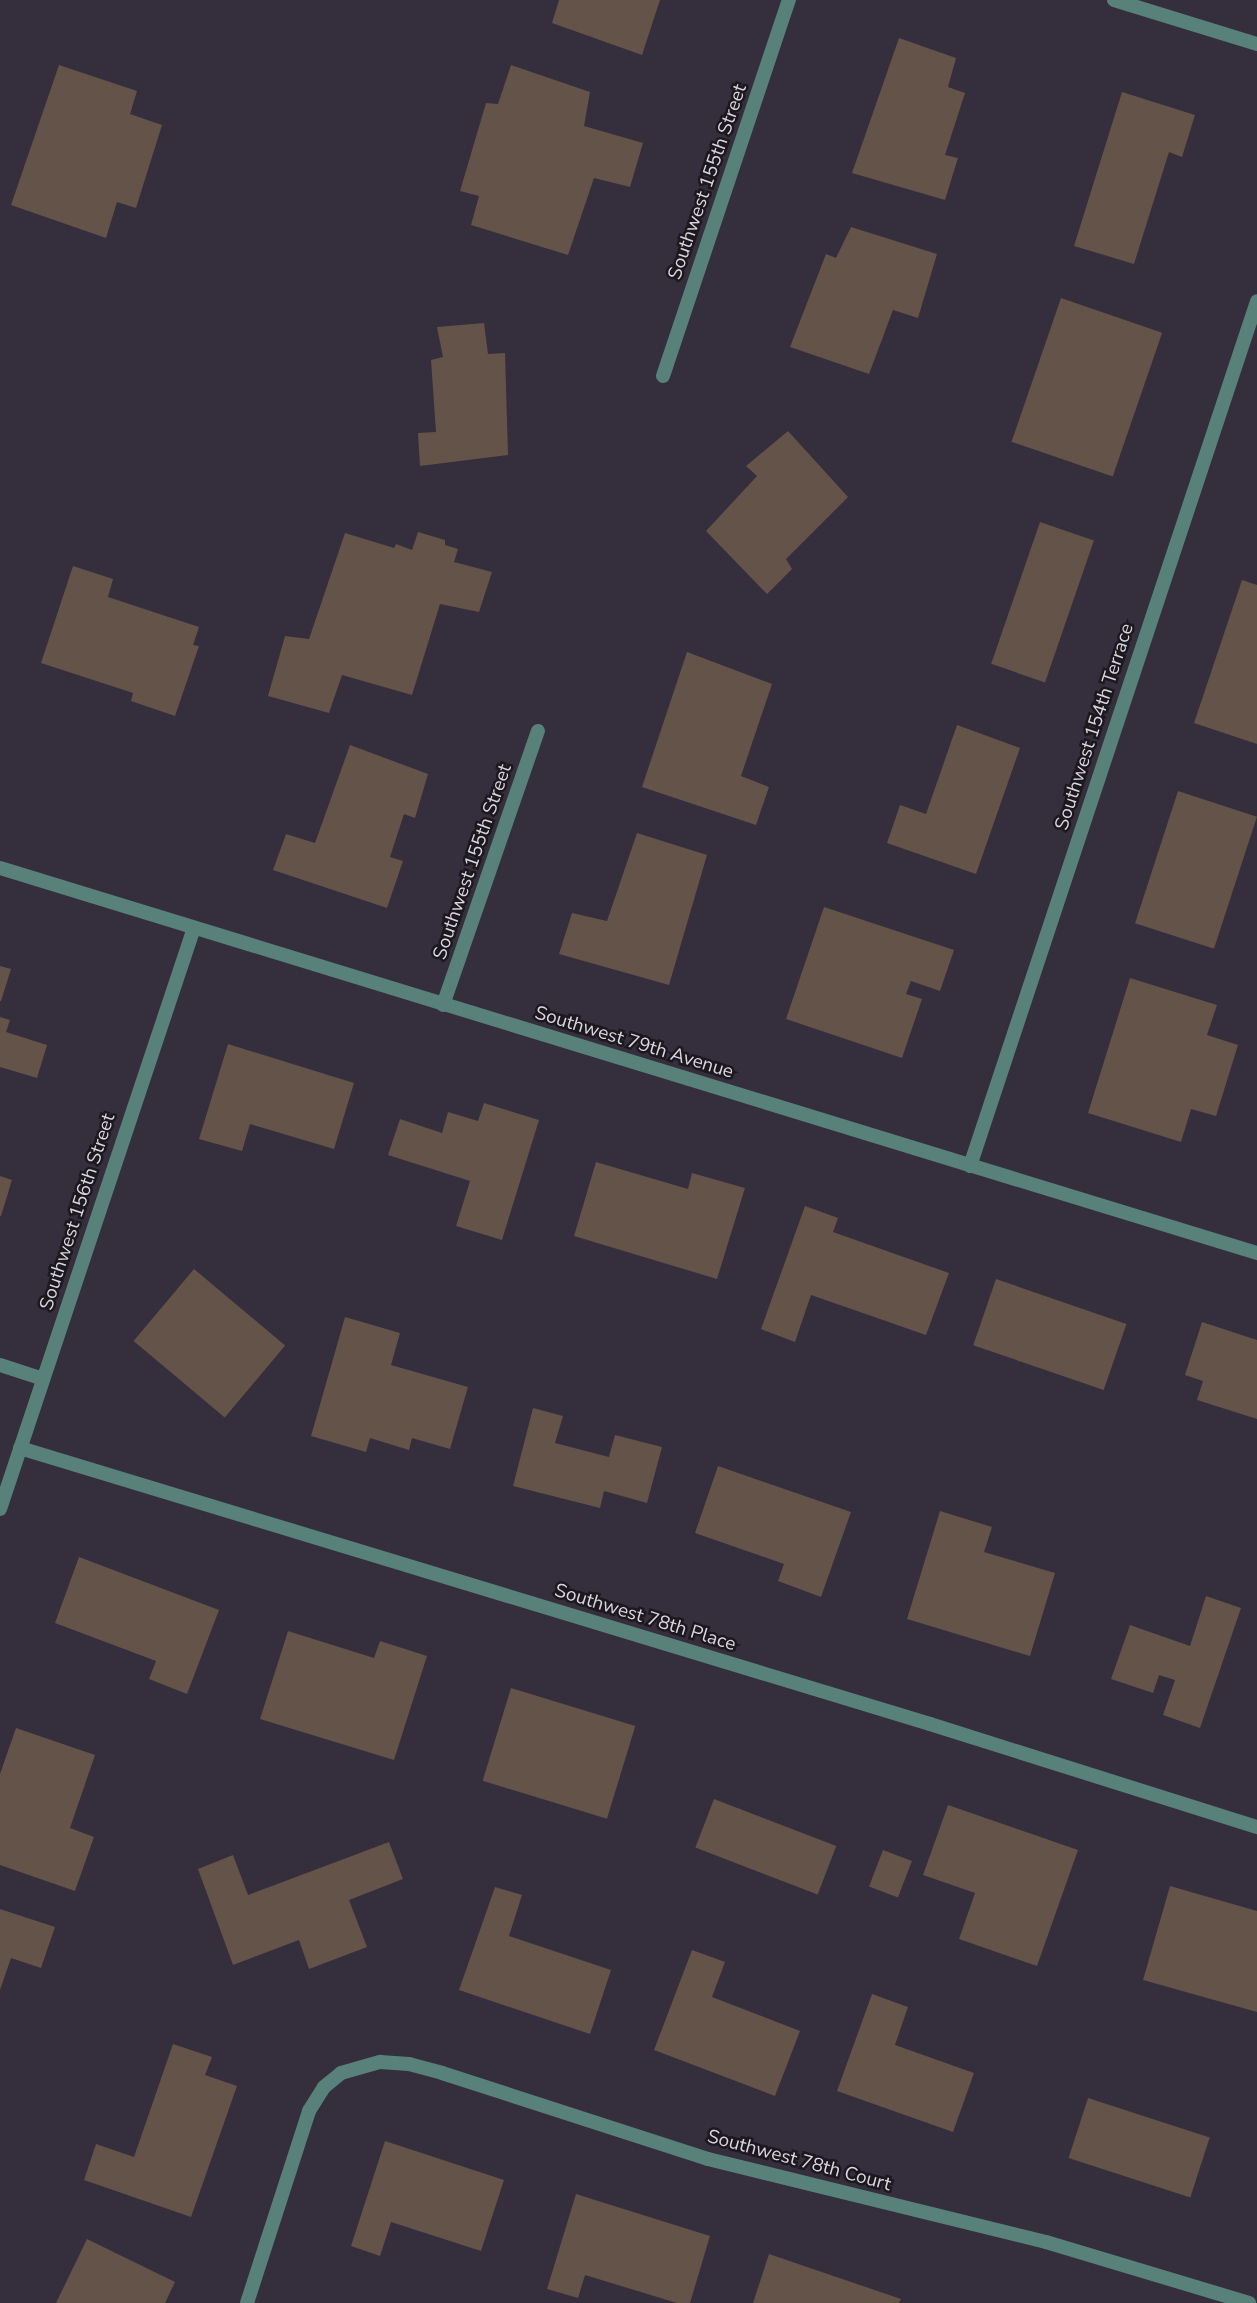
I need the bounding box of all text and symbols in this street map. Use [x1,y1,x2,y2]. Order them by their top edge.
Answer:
street label: Southwest 155th Street [664,81,752,283]
street label: Southwest 154th Terrace [1051,621,1139,833]
street label: Southwest 155th Street [429,761,517,963]
street label: Southwest 79th Avenue [532,1002,736,1084]
street label: Southwest 156th Street [35,1111,121,1313]
street label: Southwest 78th Place [552,1580,738,1656]
street label: Southwest 78th Court [705,2126,893,2196]

